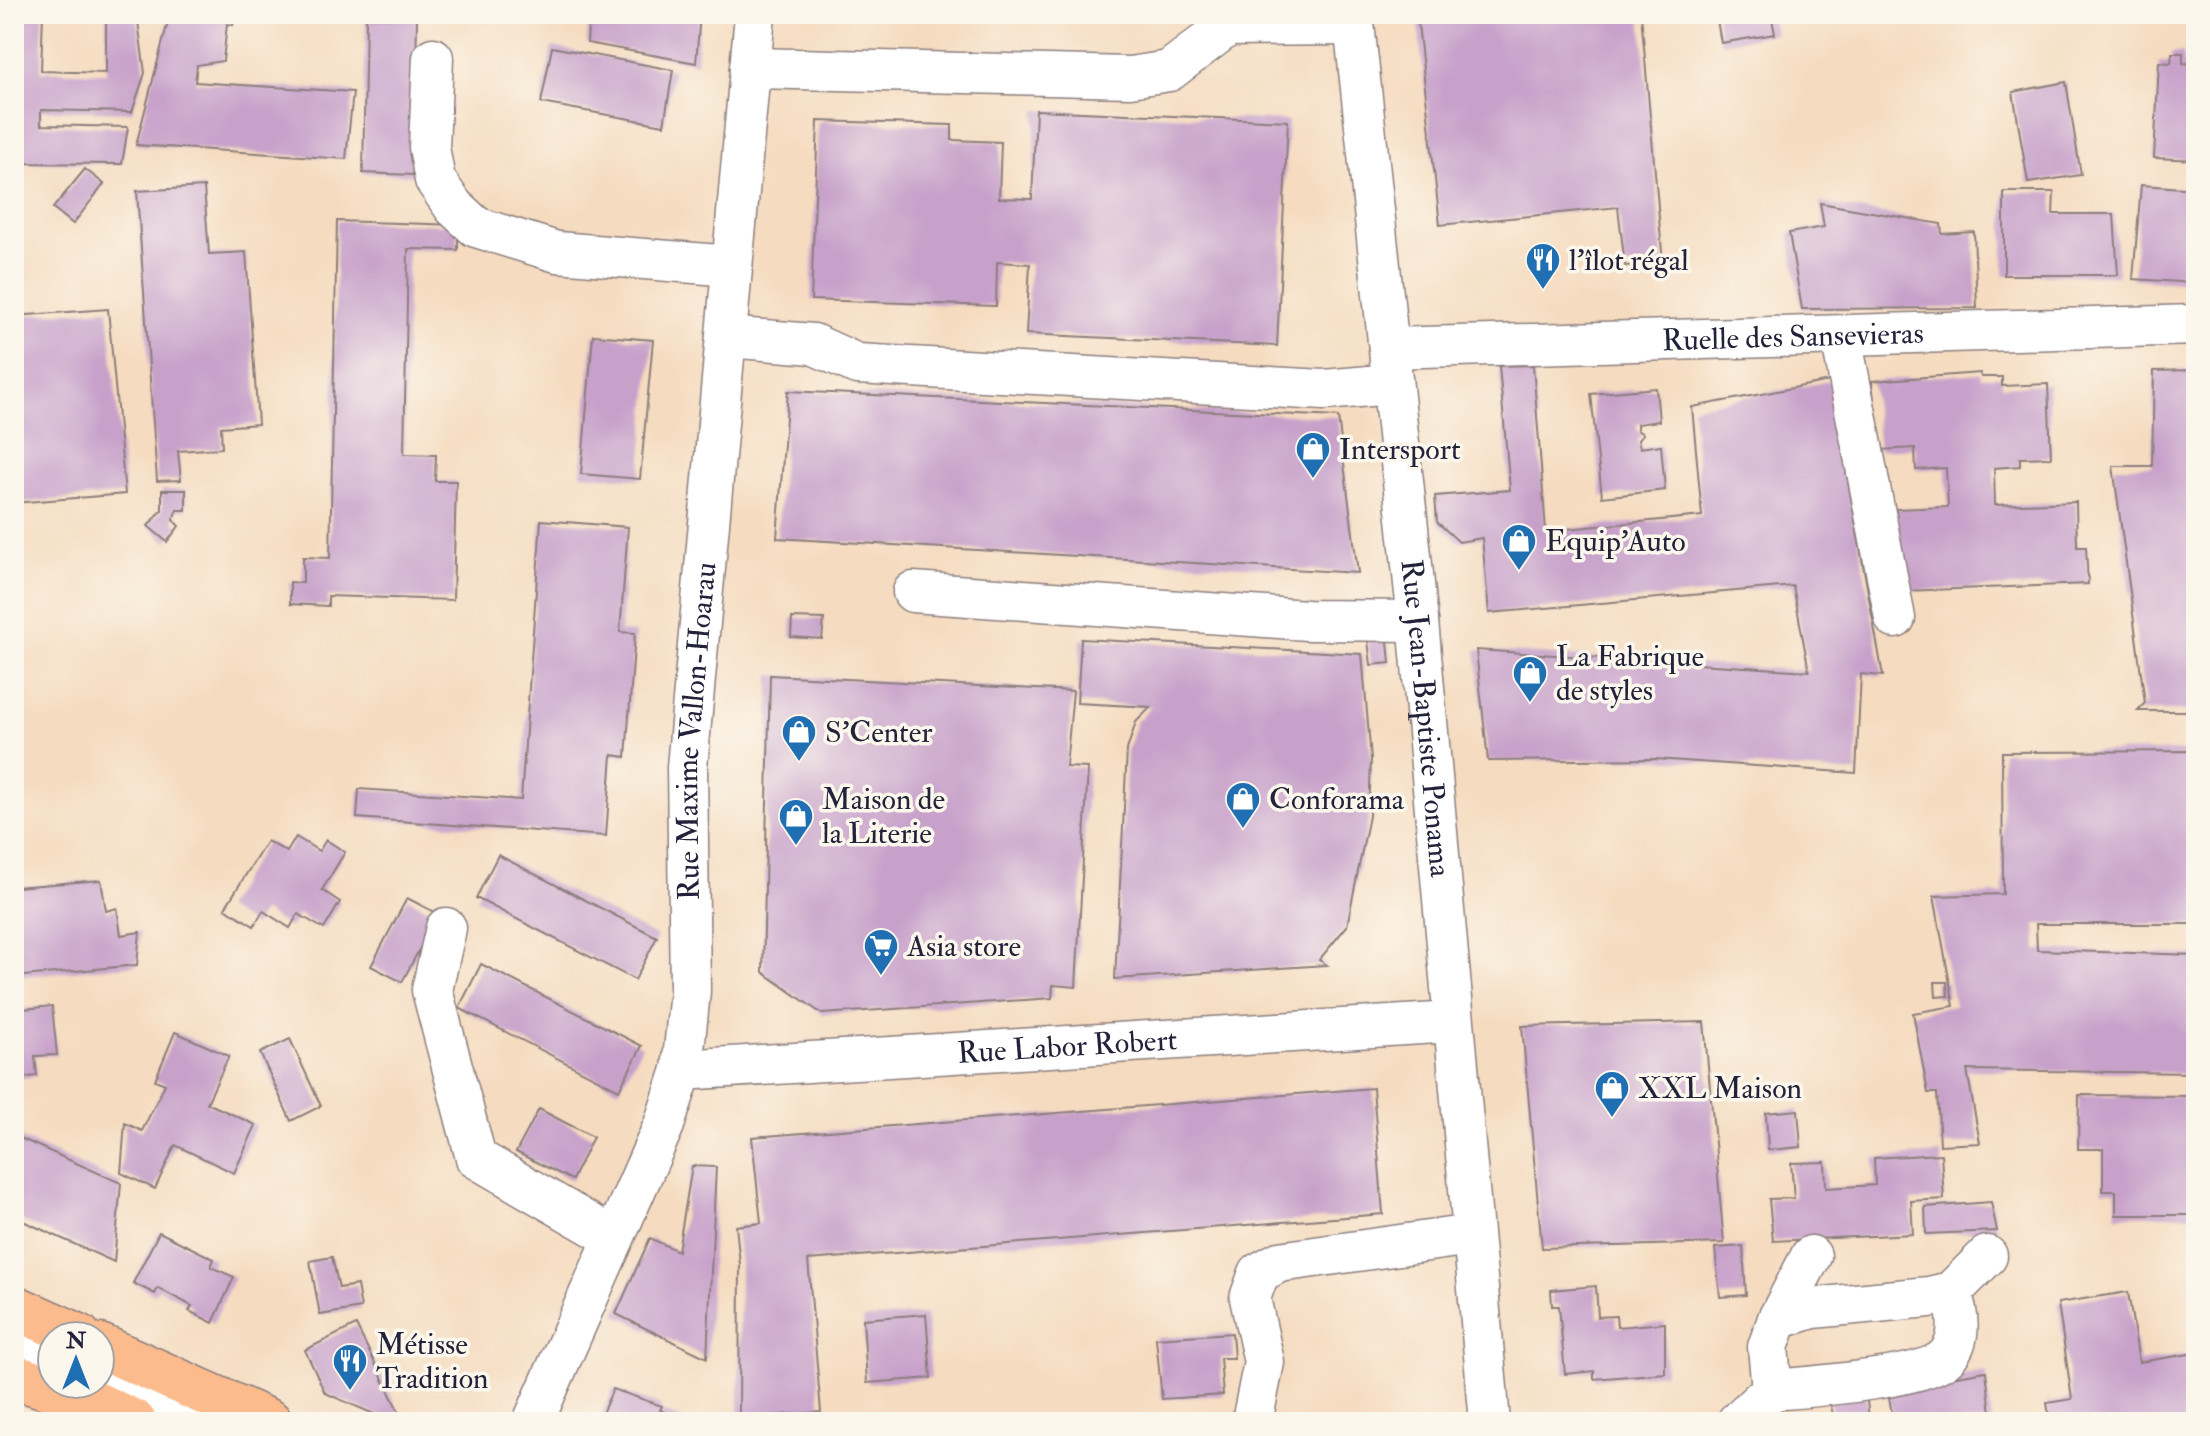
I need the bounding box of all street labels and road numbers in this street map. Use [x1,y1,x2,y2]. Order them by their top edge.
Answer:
street label: Ruelle des Sansevieras [1661,315,1924,359]
street label: Rue Jean-Baptiste Ponama [1393,558,1459,879]
street label: Rue Maxime Vallon-Hoarau [669,561,724,901]
street label: Rue Labor Robert [956,1021,1179,1072]

